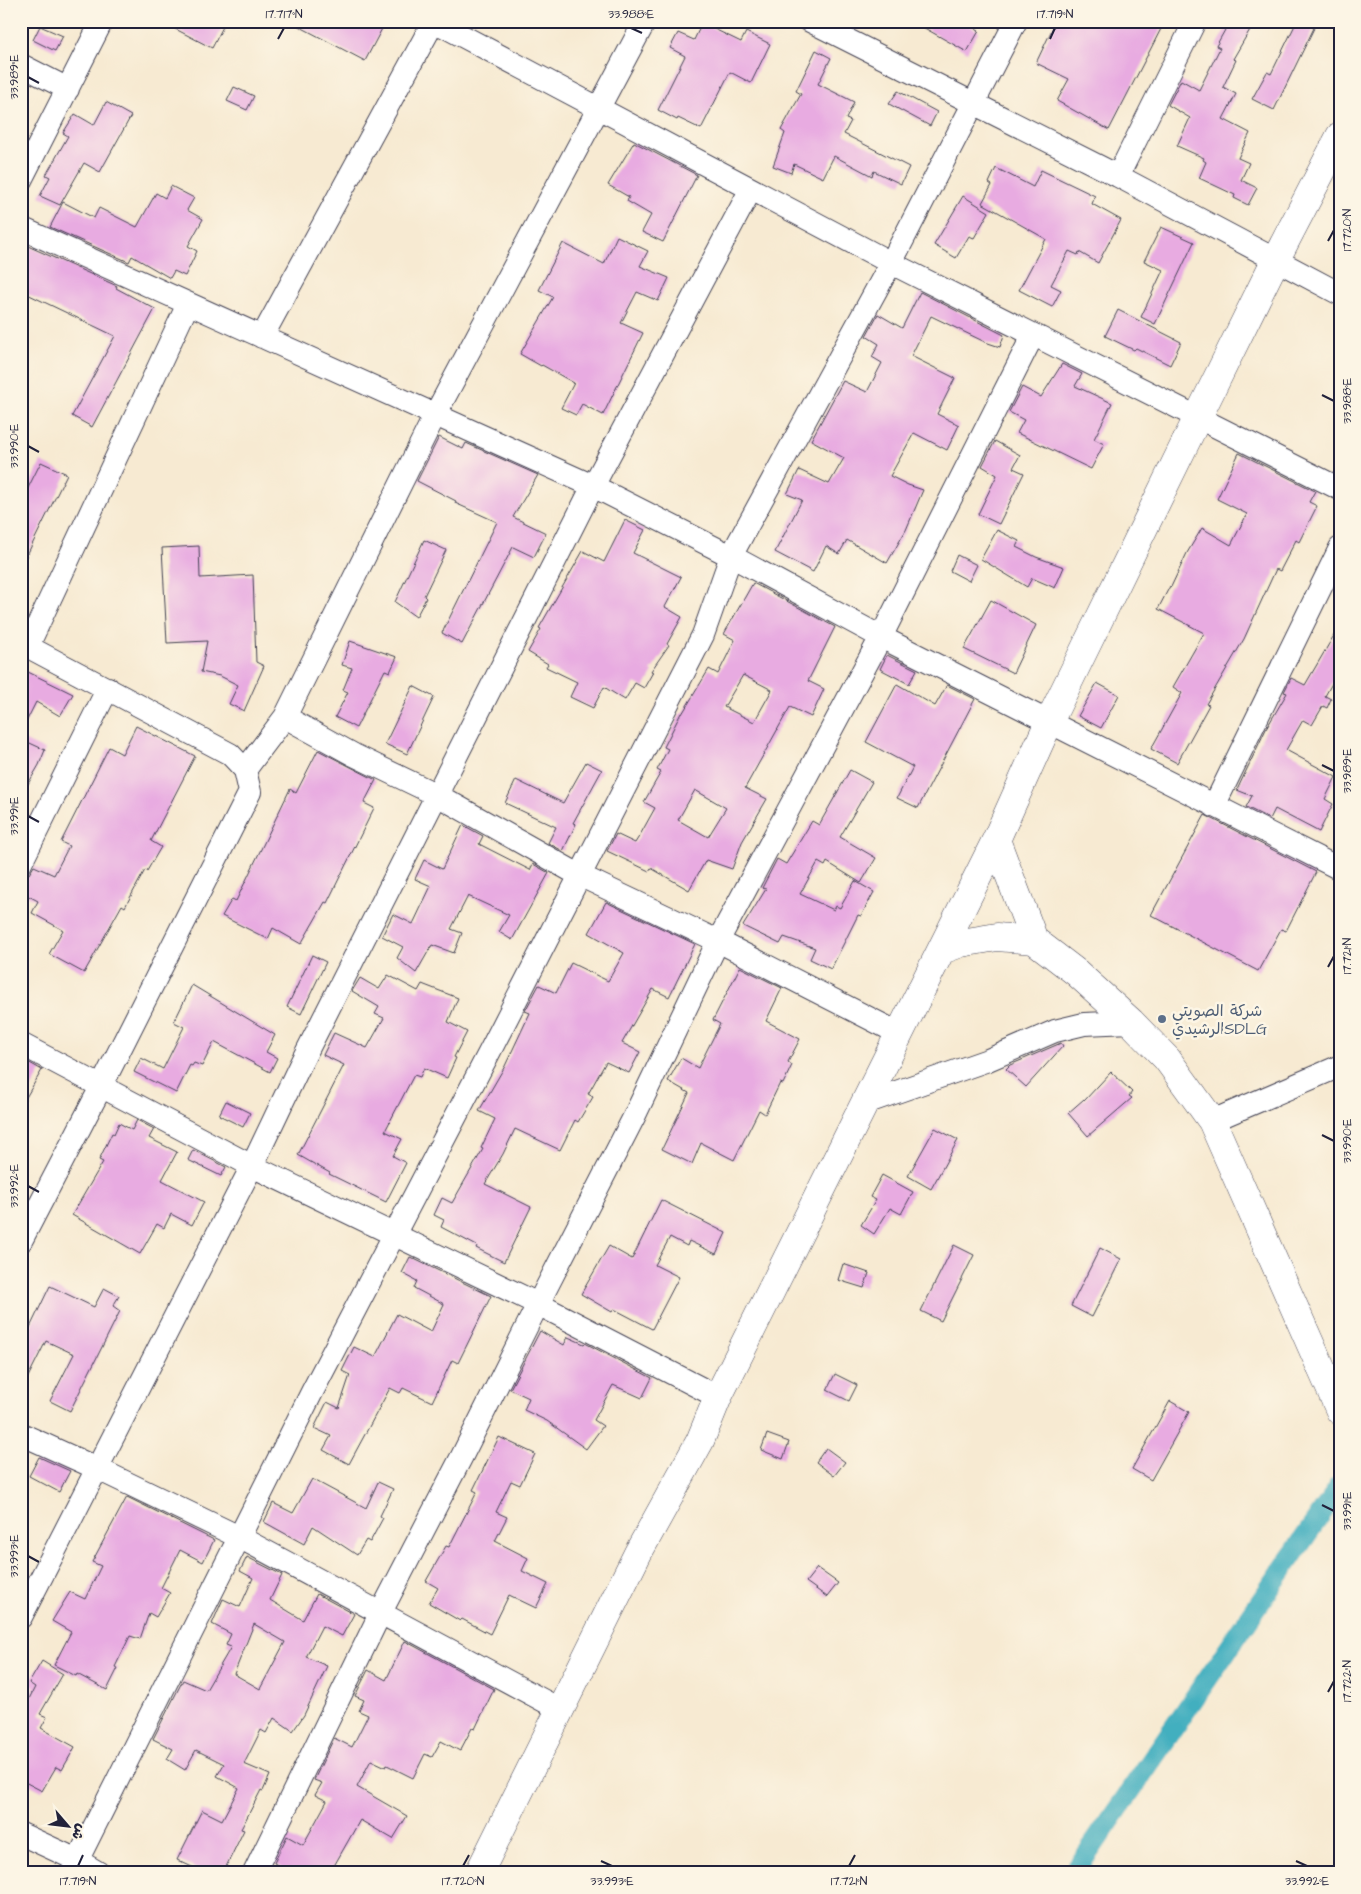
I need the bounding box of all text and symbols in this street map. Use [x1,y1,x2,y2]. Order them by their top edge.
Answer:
text: 17.717°N [265,6,303,23]
text: 33.988°E [608,6,654,23]
text: 17.719°N [1037,6,1074,23]
text: 33.989°E [6,54,23,100]
text: 17.720°N [1339,208,1356,251]
text: 33.988°E [1339,378,1356,424]
text: 33.990°E [6,424,23,468]
text: 33.989°E [1339,748,1356,794]
text: 33.991°E [6,797,23,835]
text: 17.721°N [1339,937,1356,974]
place label: شركة الصويتي الرشيديSDLG [1172,1000,1267,1040]
marker: شركة الصويتي الرشيديSDLG [1156,1013,1168,1025]
text: 33.990°E [1339,1119,1356,1163]
text: 33.992°E [6,1164,23,1208]
text: 33.991°E [1339,1492,1356,1530]
text: 33.993°E [6,1534,23,1578]
text: 17.722°N [1339,1660,1356,1702]
north arrow [42,1802,92,1852]
text: ش [66,1820,91,1843]
text: 17.719°N [60,1873,97,1890]
text: 17.720°N [442,1873,485,1890]
text: 33.993°E [590,1873,634,1890]
text: 17.721°N [831,1873,868,1890]
text: 33.992°E [1285,1873,1329,1890]

